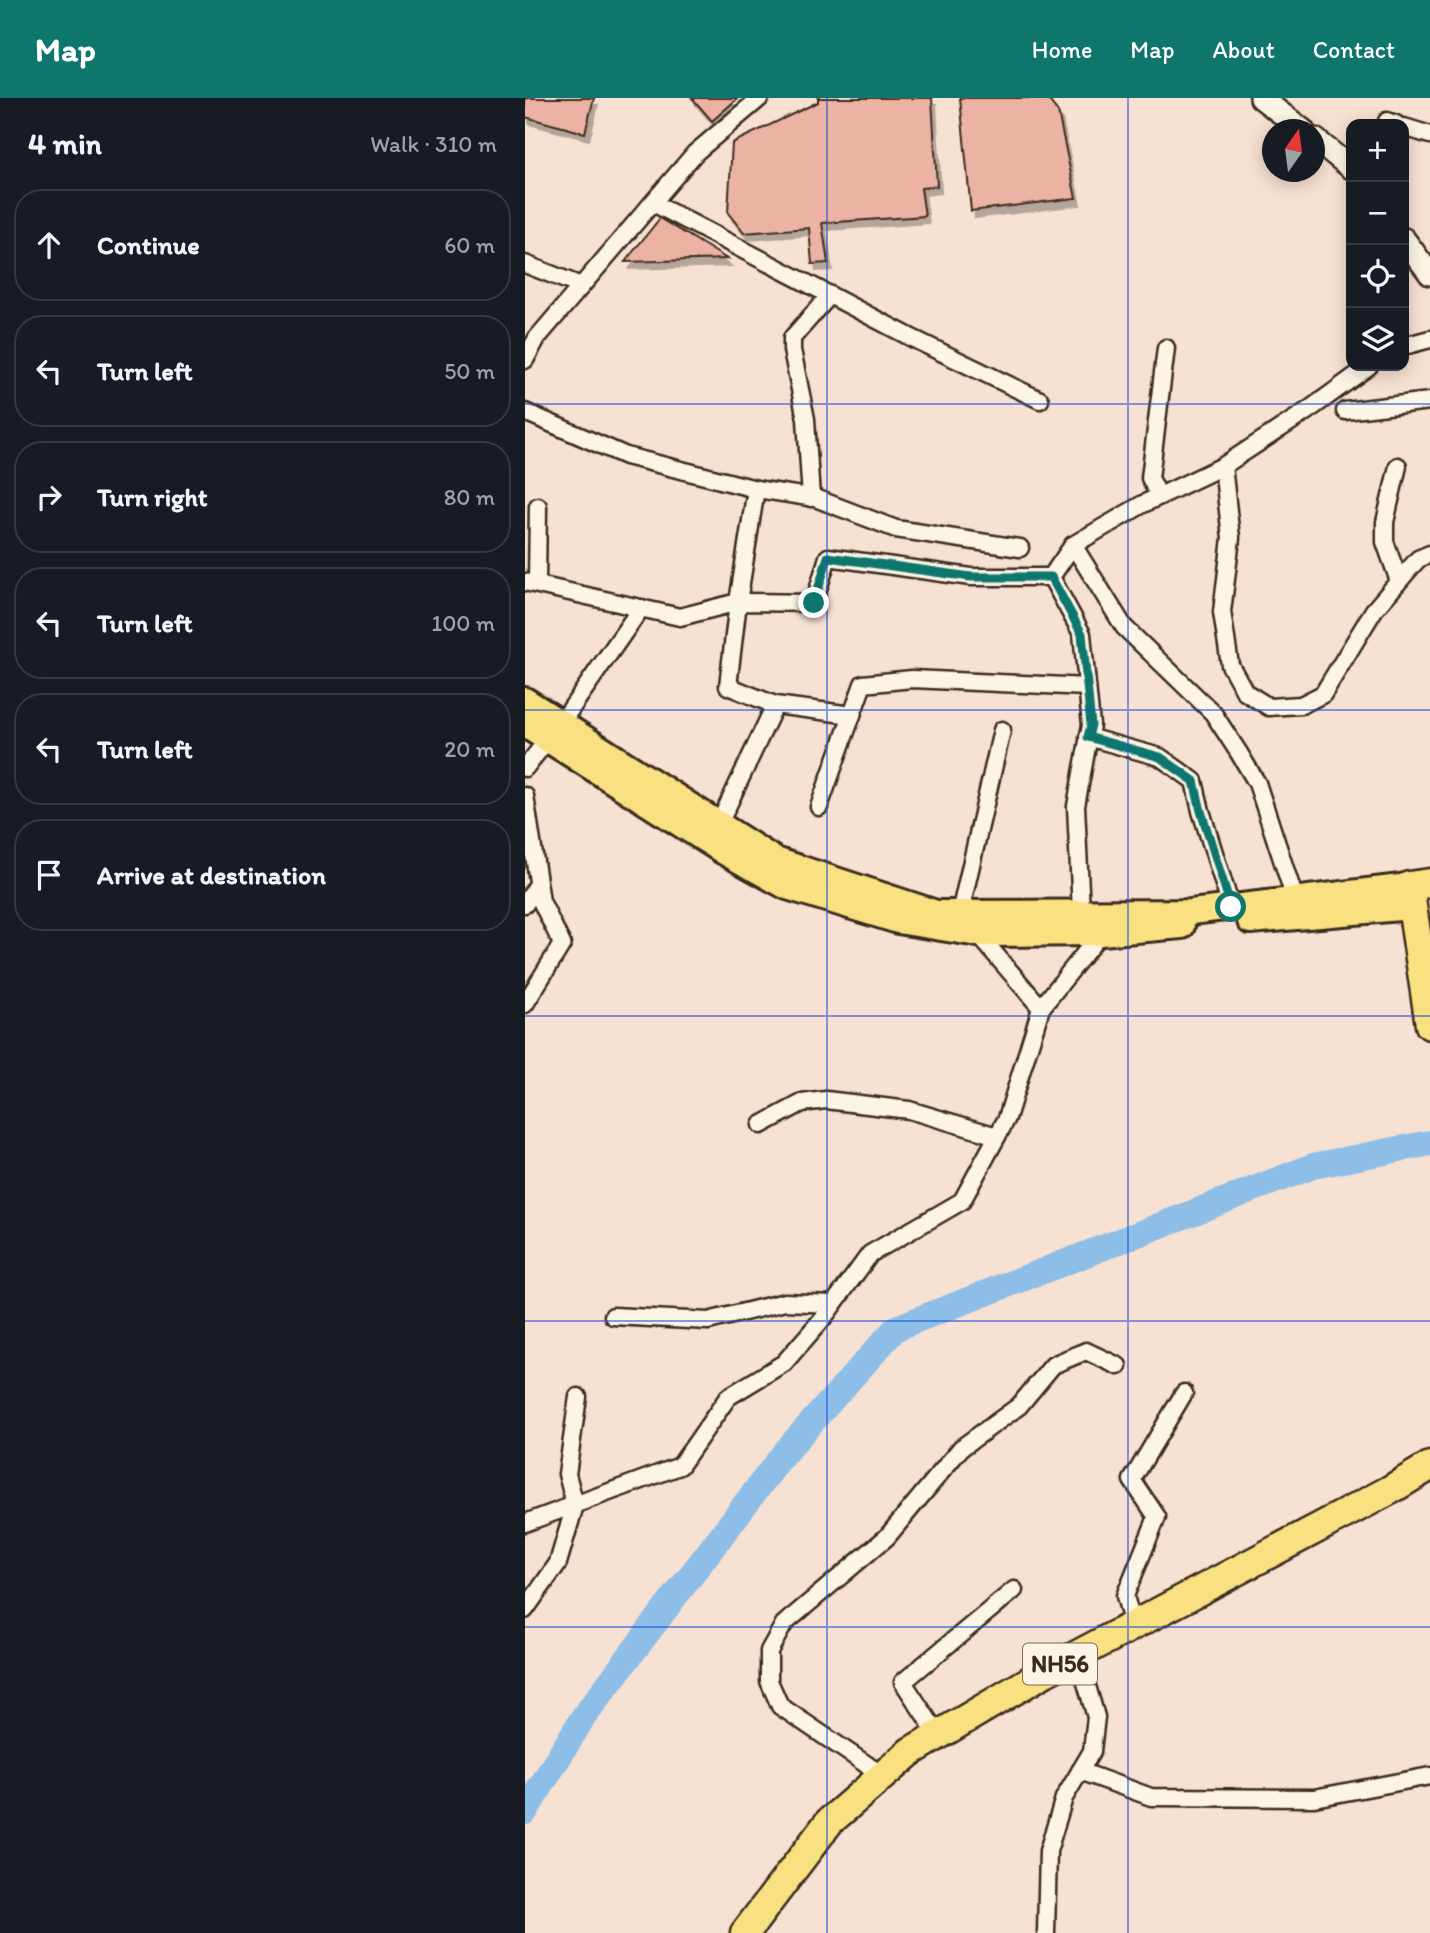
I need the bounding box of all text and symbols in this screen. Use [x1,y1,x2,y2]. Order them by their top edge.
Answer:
text: Map [35,30,96,69]
text: Home [1032,35,1092,64]
text: Map [1130,35,1174,64]
text: About [1212,35,1275,64]
text: Contact [1313,35,1395,64]
north arrow [1262,119,1325,182]
map controls [1346,119,1409,371]
button: + [1346,119,1409,182]
text: 4 min [28,125,102,162]
text: Walk · 310 m [370,130,497,158]
button: − [1346,182,1409,245]
icon: ahead [30,226,68,264]
text: Continue [97,229,200,261]
text: 60 m [444,231,495,259]
button: locate [1346,245,1409,308]
button: layers [1346,308,1409,371]
icon: left [30,352,68,390]
text: Turn left [97,355,193,387]
text: 50 m [444,357,495,385]
icon: right [30,478,68,516]
text: Turn right [97,481,208,513]
text: 80 m [444,483,495,511]
route end [798,587,829,618]
icon: left [30,604,68,642]
text: Turn left [97,607,193,639]
text: 100 m [431,609,495,637]
icon: left [30,730,68,768]
text: Turn left [97,733,193,765]
text: 20 m [444,735,495,763]
icon: arrive [30,856,68,894]
text: Arrive at destination [97,859,326,891]
route start [1215,891,1246,922]
road number: NH56 [1023,1644,1097,1684]

